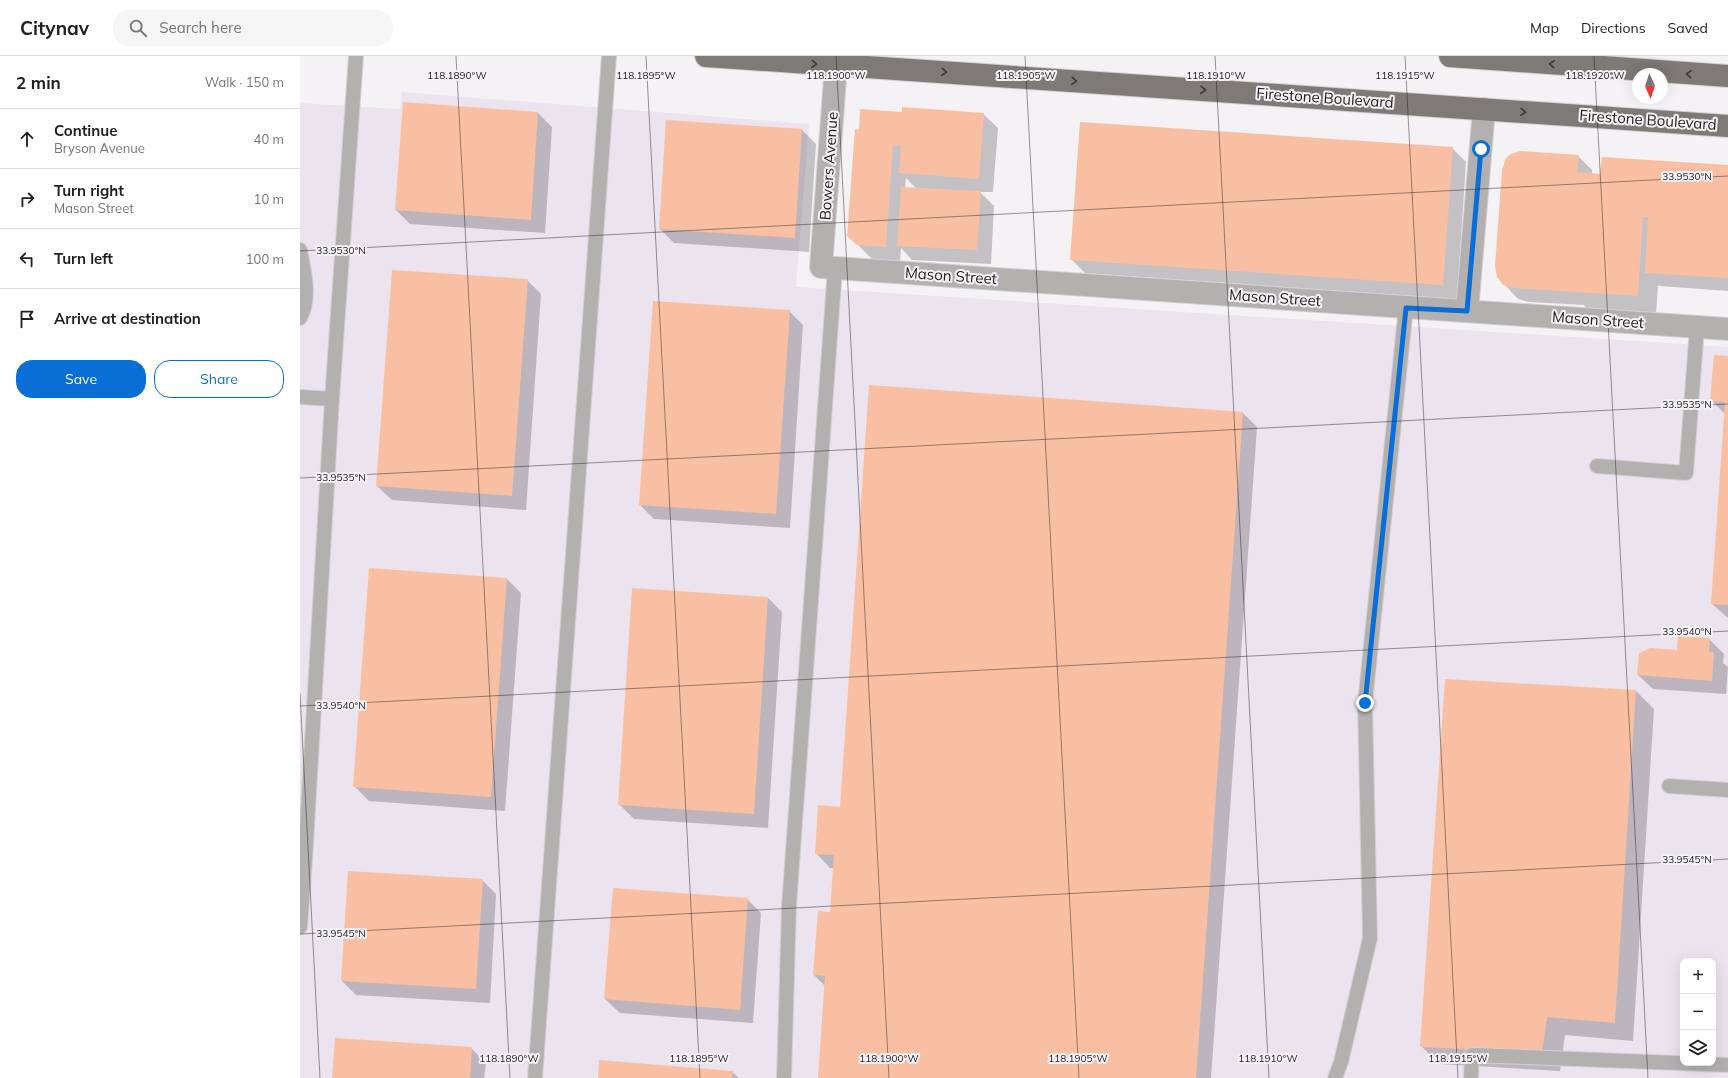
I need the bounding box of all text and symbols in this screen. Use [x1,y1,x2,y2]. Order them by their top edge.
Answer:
search box [113,10,393,46]
text: Citynav [20,16,89,40]
icon: search [127,17,149,39]
text: Search here [159,18,242,37]
text: Map [1530,19,1559,37]
text: Directions [1581,19,1646,37]
text: Saved [1668,19,1708,37]
one-way arrow [811,59,817,68]
one-way arrow [1549,59,1555,68]
one-way arrow [941,68,947,77]
north arrow [1632,68,1668,104]
text: 118.1890°W [427,69,487,82]
text: 118.1895°W [616,69,676,82]
text: 118.1900°W [806,69,866,82]
text: 118.1905°W [996,69,1056,82]
text: 118.1910°W [1186,69,1246,82]
text: 118.1915°W [1375,69,1435,82]
text: 118.1920°W [1565,69,1625,82]
one-way arrow [1686,69,1692,78]
text: 2 min [16,72,61,93]
text: Walk · 150 m [205,74,284,90]
one-way arrow [1071,77,1077,86]
street label: Firestone Boulevard [1256,83,1394,112]
one-way arrow [1200,86,1206,94]
street label: Firestone Boulevard [1579,105,1717,134]
one-way arrow [1520,107,1526,116]
street label: Bowers Avenue [815,111,842,221]
text: Continue [54,121,117,140]
icon: ahead [16,128,38,150]
text: 40 m [254,131,284,147]
text: Bryson Avenue [54,140,145,156]
route start [1472,140,1490,158]
text: 33.9530°N [1662,170,1712,183]
text: Turn right [54,181,124,200]
icon: right [16,188,38,210]
text: 10 m [254,191,284,207]
text: Mason Street [54,200,134,216]
text: 33.9530°N [316,244,366,257]
icon: left [16,248,38,270]
text: Turn left [54,249,113,268]
text: 100 m [246,251,284,267]
street label: Mason Street [904,263,998,288]
street label: Mason Street [1228,285,1322,310]
street label: Mason Street [1551,307,1645,332]
icon: arrive [16,308,38,330]
text: Arrive at destination [54,309,201,328]
button: Save [16,360,146,398]
button: Share [154,360,284,398]
text: 33.9535°N [1662,398,1712,411]
text: 33.9535°N [316,471,366,484]
text: 33.9540°N [1662,625,1712,638]
route end [1356,694,1374,712]
text: 33.9540°N [316,699,366,712]
text: 33.9545°N [1662,853,1712,866]
text: 33.9545°N [316,927,366,940]
map controls [1680,958,1716,1066]
button: + [1680,958,1716,994]
button: − [1680,994,1716,1030]
button: layers [1680,1030,1716,1066]
text: 118.1890°W [479,1052,539,1065]
text: 118.1895°W [669,1052,729,1065]
text: 118.1900°W [859,1052,919,1065]
text: 118.1905°W [1048,1052,1108,1065]
text: 118.1910°W [1238,1052,1298,1065]
text: 118.1915°W [1428,1052,1488,1065]

